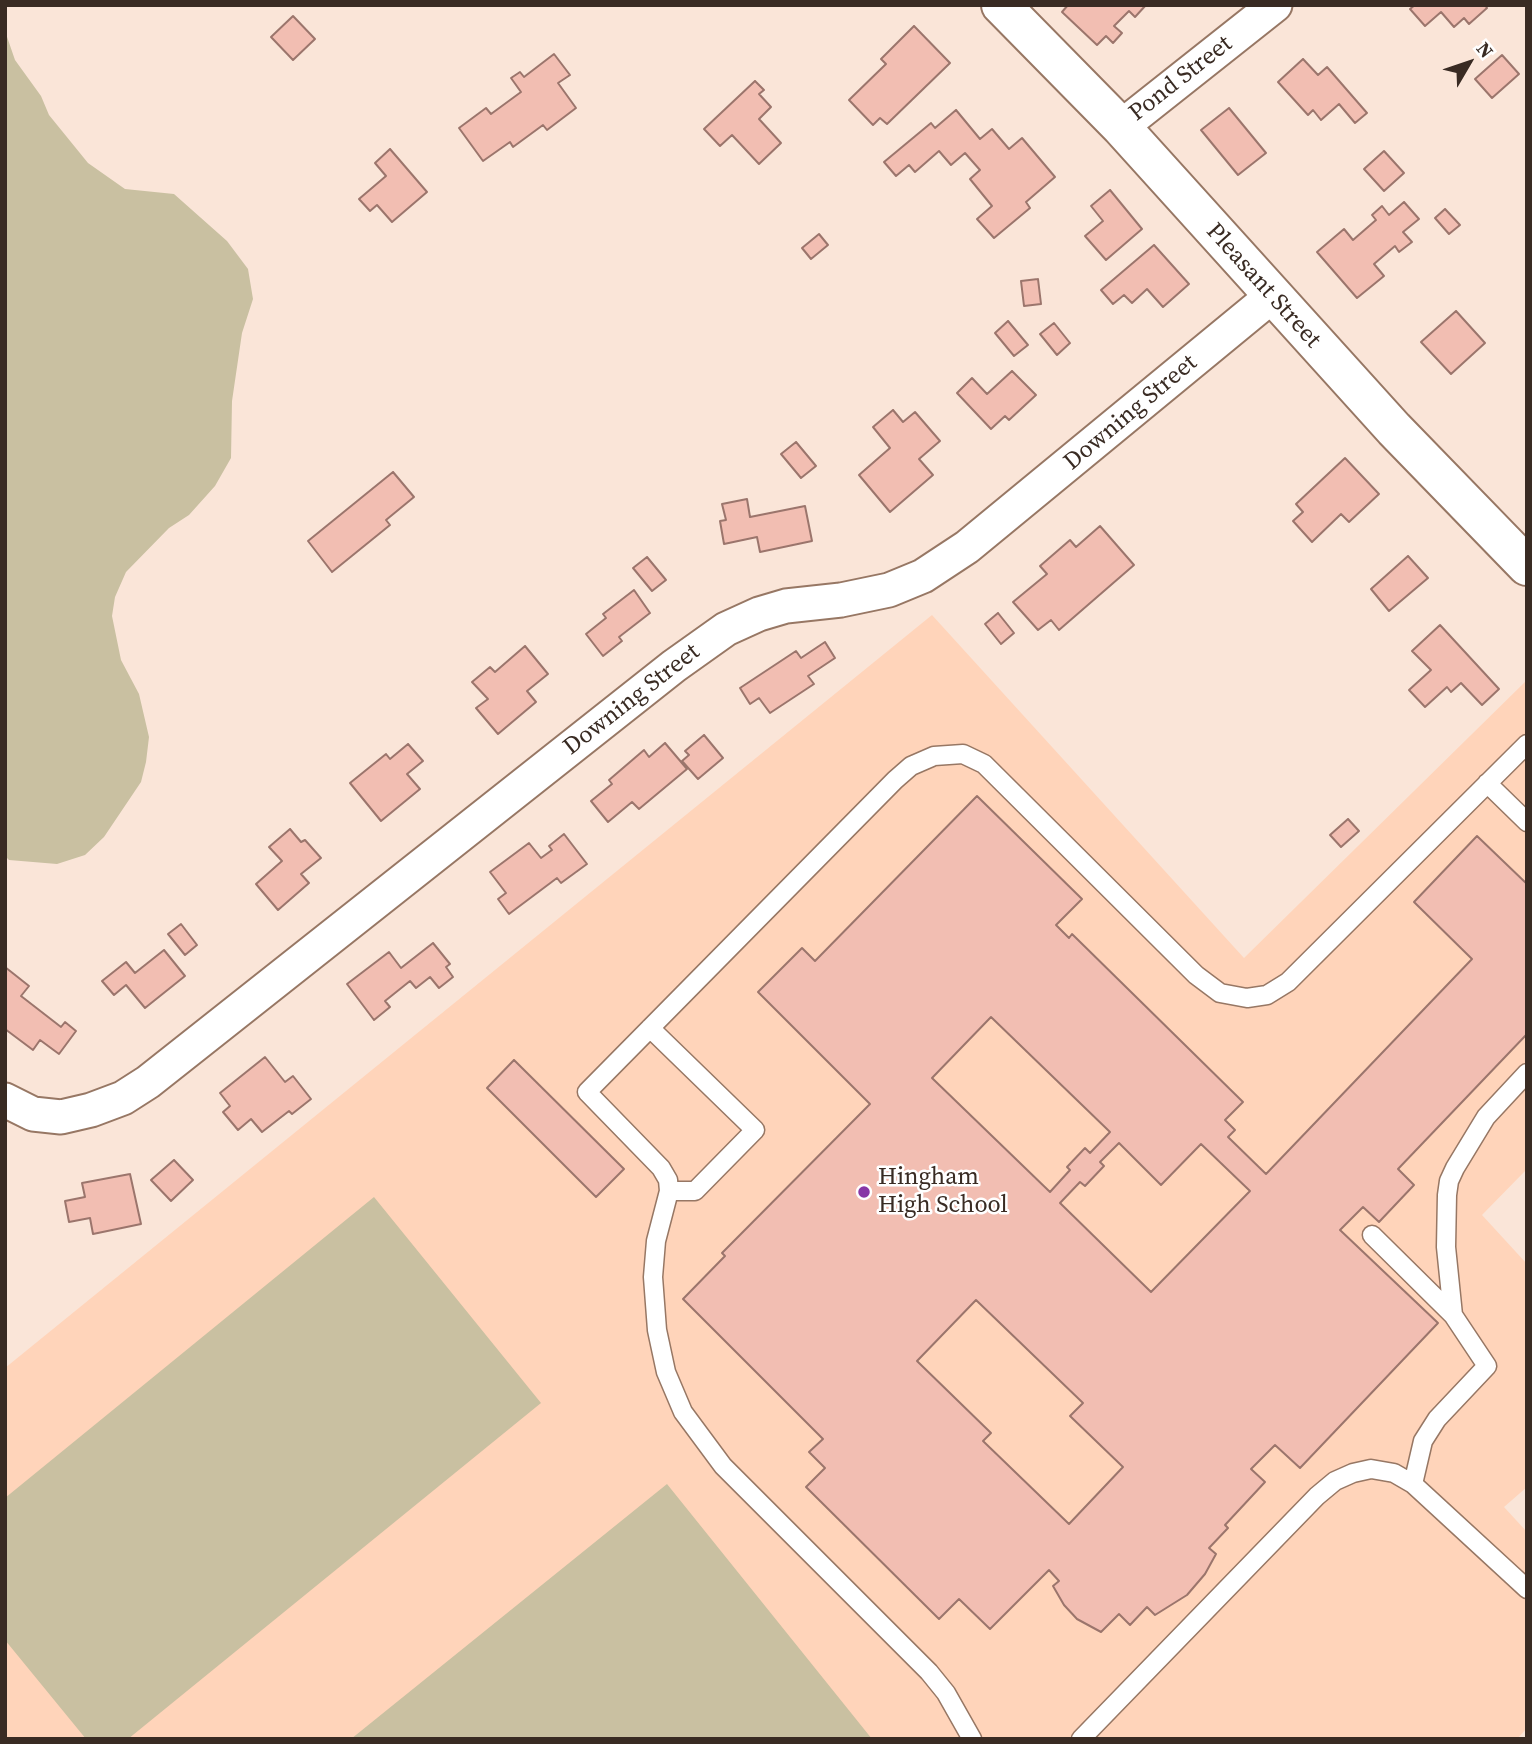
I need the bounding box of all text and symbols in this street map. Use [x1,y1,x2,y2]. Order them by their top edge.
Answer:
north arrow [1434,28,1504,98]
street label: Pond Street [1124,30,1238,128]
text: N [1471,36,1500,63]
street label: Pleasant Street [1199,218,1327,354]
street label: Downing Street [1059,349,1203,477]
street label: Downing Street [558,638,706,762]
place label: Hingham High School [878,1164,1008,1220]
marker: Hingham High School [856,1184,872,1200]

